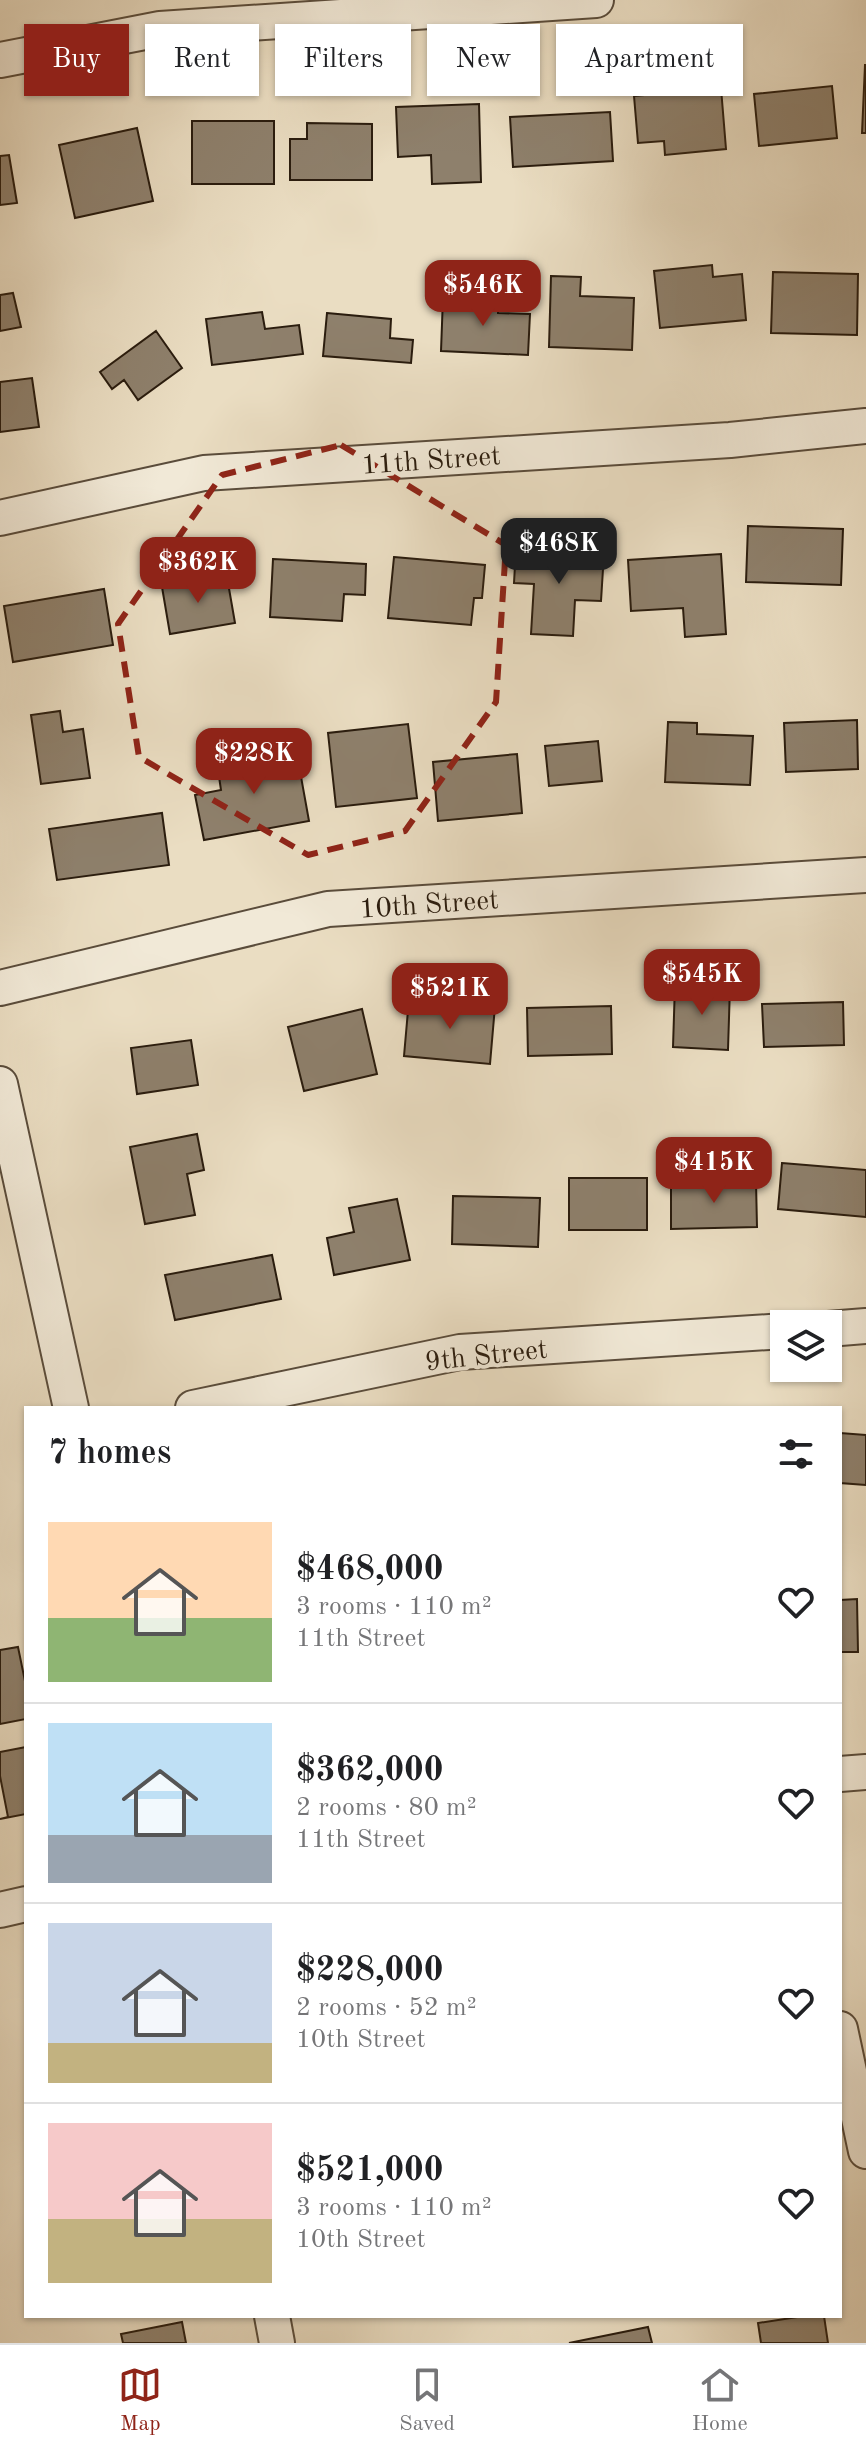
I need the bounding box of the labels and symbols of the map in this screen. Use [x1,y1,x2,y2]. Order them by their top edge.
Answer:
pin: $546K [427,260,539,328]
street label: 11th Street [361,443,502,481]
pin: $468K [503,518,615,586]
pin: $362K [142,537,254,605]
pin: $228K [198,728,310,796]
street label: 10th Street [359,887,500,925]
pin: $545K [646,949,758,1017]
pin: $521K [394,963,506,1031]
pin: $415K [658,1137,770,1205]
street label: 9th Street [424,1337,549,1377]

